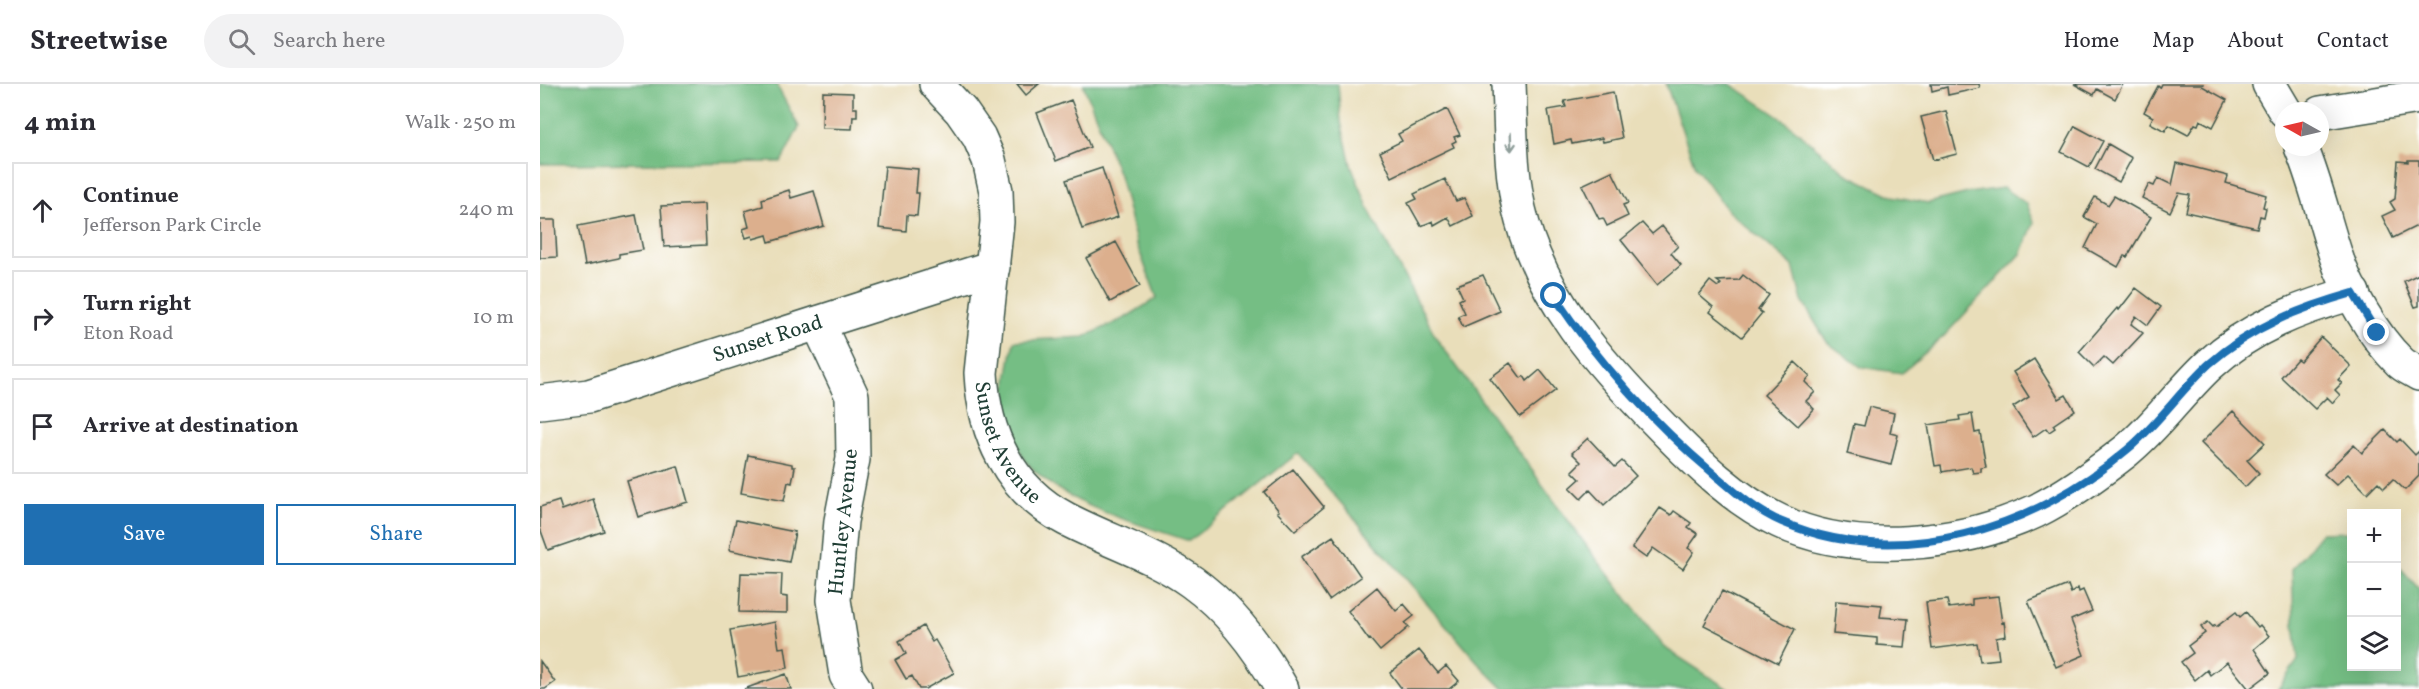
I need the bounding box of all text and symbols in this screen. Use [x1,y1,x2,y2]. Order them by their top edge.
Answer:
search box [204,14,624,68]
text: Streetwise [30,22,168,61]
icon: search [225,25,258,58]
text: Search here [273,26,385,57]
text: Home [2064,27,2119,56]
text: Map [2152,27,2194,56]
text: About [2227,27,2284,56]
text: Contact [2317,27,2389,56]
north arrow [2275,102,2329,156]
text: 4 min [24,105,96,141]
text: Walk · 250 m [405,109,516,137]
one-way arrow [1506,132,1517,152]
text: Continue [83,181,179,212]
icon: ahead [26,194,59,227]
text: 240 m [459,196,514,224]
text: Jefferson Park Circle [83,212,262,240]
route start [1540,282,1566,308]
text: Turn right [83,289,191,320]
icon: right [26,302,59,335]
text: 10 m [473,304,514,332]
street label: Sunset Road [709,308,826,370]
route end [2363,319,2389,345]
text: Eton Road [83,320,174,348]
street label: Sunset Avenue [967,380,1048,511]
icon: arrive [26,410,59,443]
text: Arrive at destination [83,411,299,442]
street label: Huntley Avenue [822,447,866,597]
button: Save [24,504,264,565]
button: Share [276,504,516,565]
map controls [2347,509,2401,671]
button: + [2347,509,2401,563]
button: − [2347,563,2401,617]
button: layers [2347,617,2401,671]

